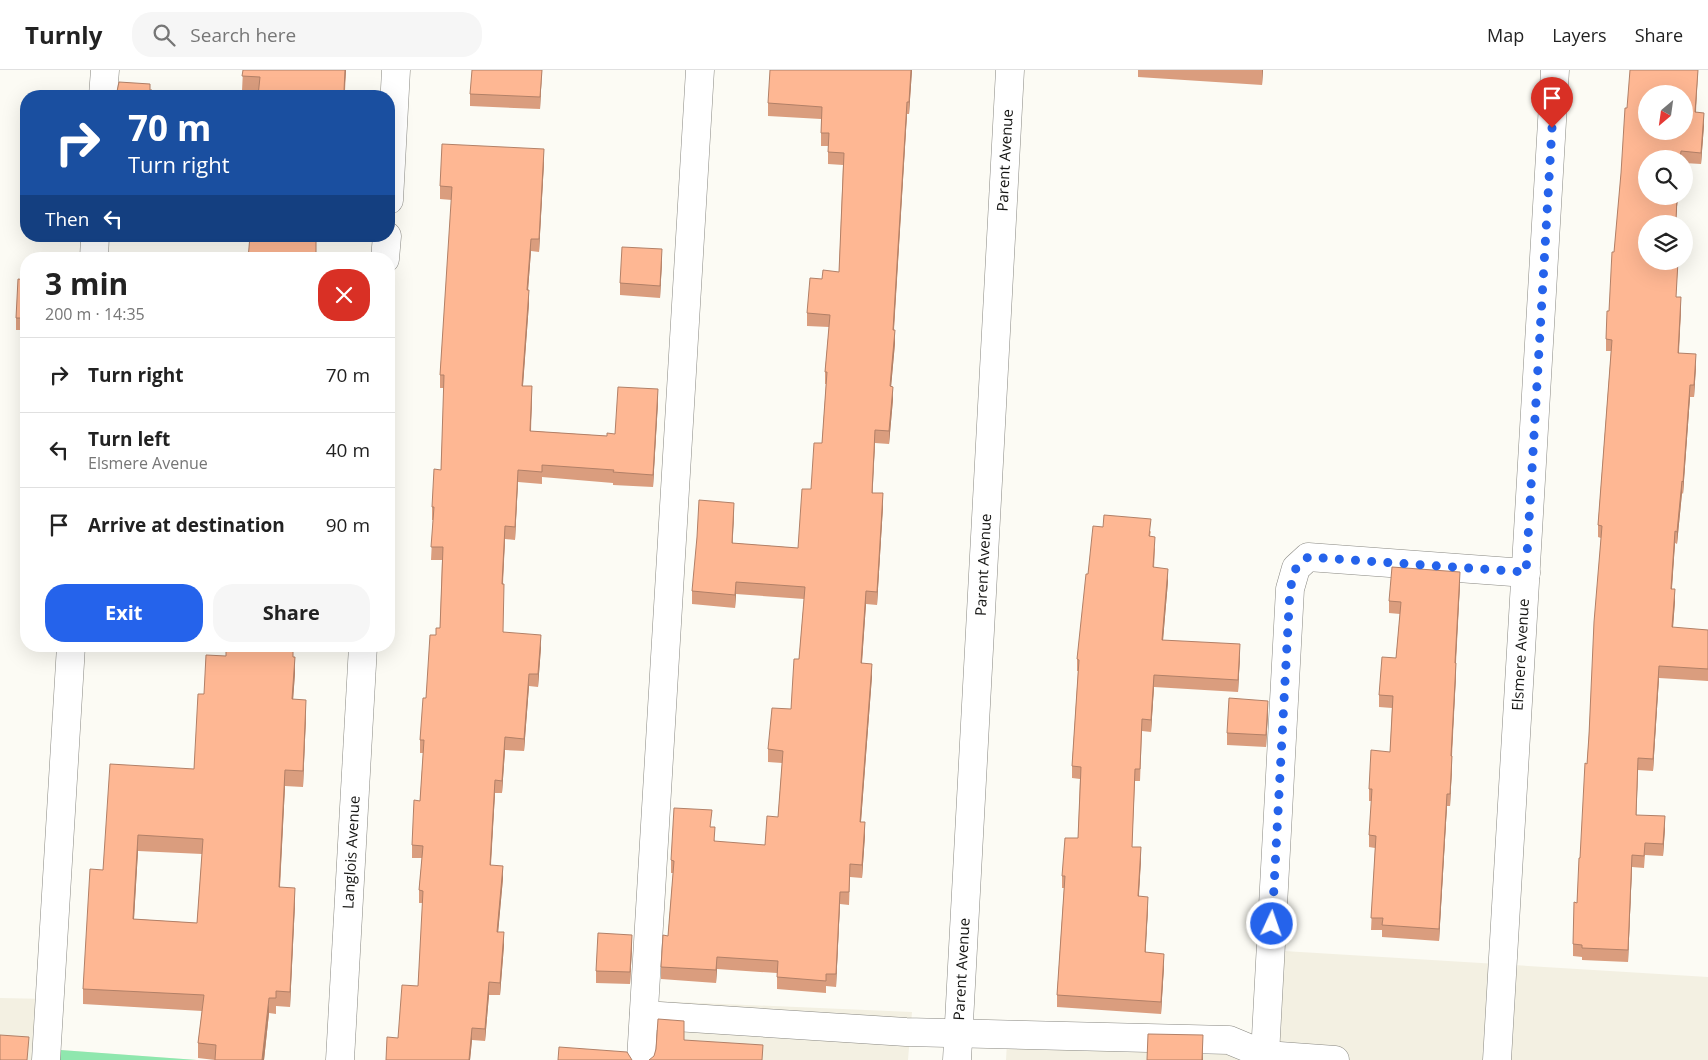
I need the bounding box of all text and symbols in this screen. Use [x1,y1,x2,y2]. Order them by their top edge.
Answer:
search box [132,12,482,57]
text: Turnly [25,18,102,51]
icon: search [150,21,178,49]
text: Search here [190,22,296,48]
text: Map [1487,23,1524,47]
text: Layers [1552,23,1607,47]
text: Share [1635,23,1683,47]
pin [1531,77,1573,128]
icon: arrive [1538,84,1566,112]
north arrow [1638,85,1692,140]
map controls [1638,85,1693,270]
text: 70 m [128,104,211,151]
street label: Parent Avenue [991,108,1017,212]
icon: right [45,110,110,175]
text: Turn right [128,149,230,179]
button: search [1638,150,1693,205]
icon: left [99,205,127,233]
text: Then [45,206,89,232]
button: layers [1638,215,1693,270]
text: 3 min [45,263,128,304]
button: close [318,269,370,321]
text: 200 m · 14:35 [45,303,145,325]
icon: right [45,361,73,389]
text: Turn right [88,362,183,388]
text: 70 m [326,362,370,388]
text: Turn left [88,426,170,452]
icon: left [45,436,73,464]
text: 40 m [326,437,370,463]
text: Elsmere Avenue [88,452,208,474]
icon: arrive [45,511,73,539]
text: Arrive at destination [88,512,285,538]
text: 90 m [326,512,370,538]
street label: Parent Avenue [970,513,995,616]
button: Exit [45,584,203,642]
button: Share [213,584,370,642]
street label: Elsmere Avenue [1506,598,1533,711]
street label: Langlois Avenue [337,795,364,909]
position arrow [1245,897,1297,949]
street label: Parent Avenue [948,917,974,1021]

